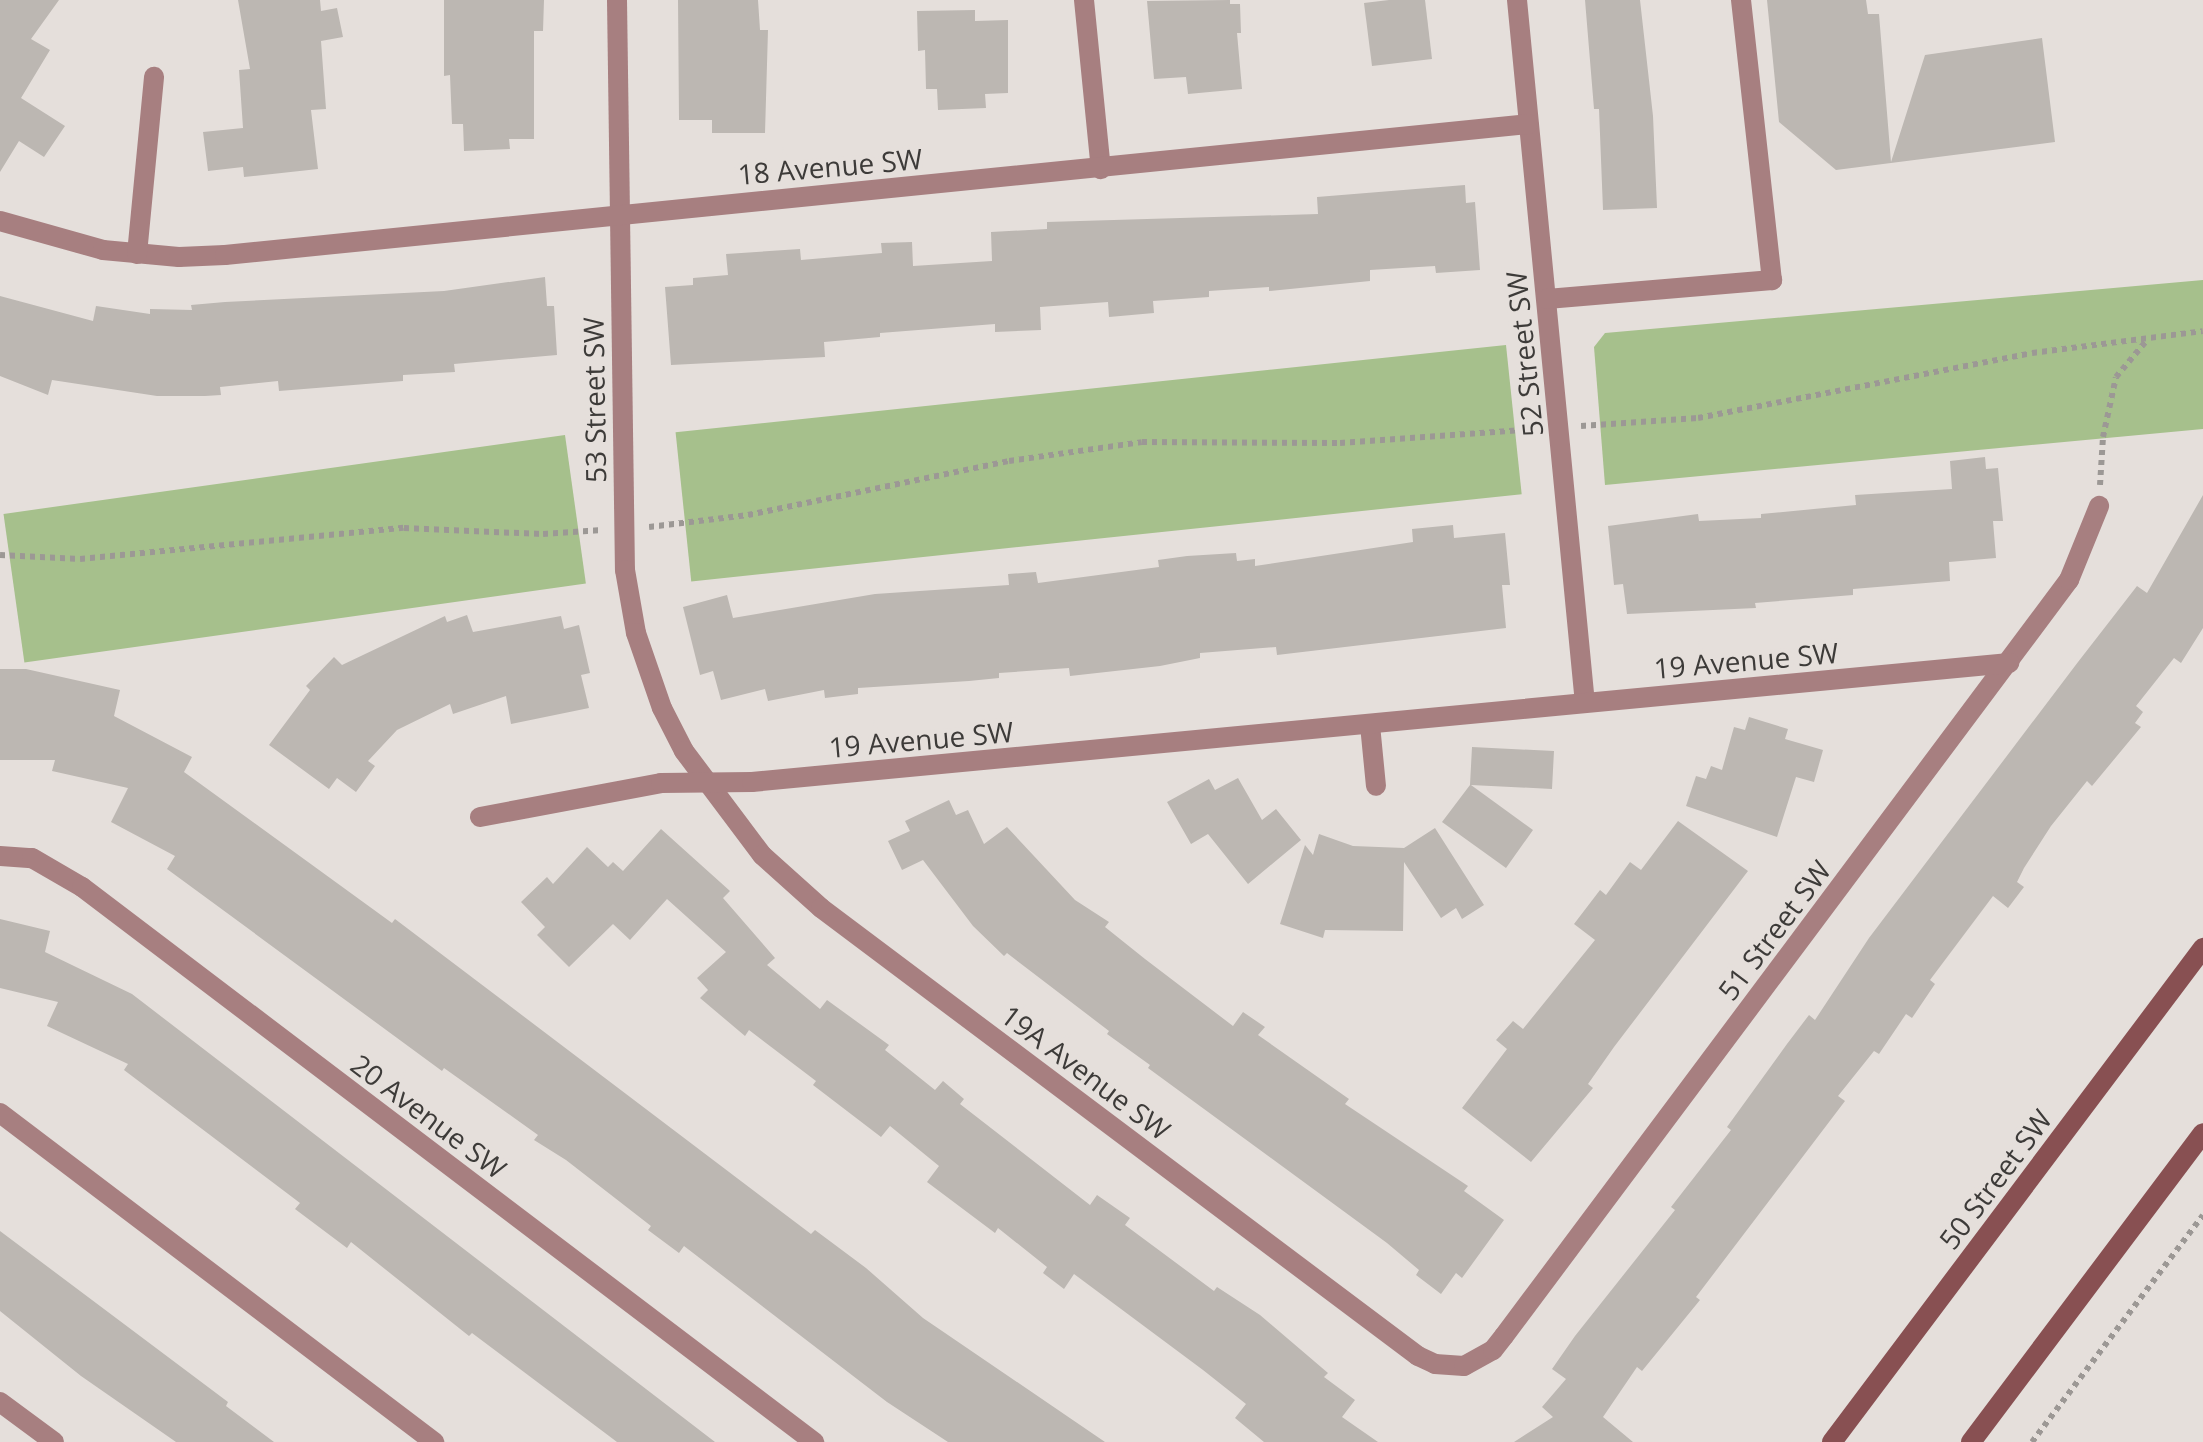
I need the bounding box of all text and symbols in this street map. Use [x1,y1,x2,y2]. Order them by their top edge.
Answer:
street label: 18 Avenue SW [736,141,924,191]
street label: 52 Street SW [1499,270,1549,438]
street label: 53 Street SW [576,317,612,483]
street label: 19 Avenue SW [1652,635,1840,685]
street label: 19 Avenue SW [827,714,1015,764]
street label: 51 Street SW [1711,854,1837,1006]
street label: 19A Avenue SW [995,998,1177,1146]
street label: 20 Avenue SW [345,1047,513,1185]
street label: 50 Street SW [1932,1103,2058,1255]

